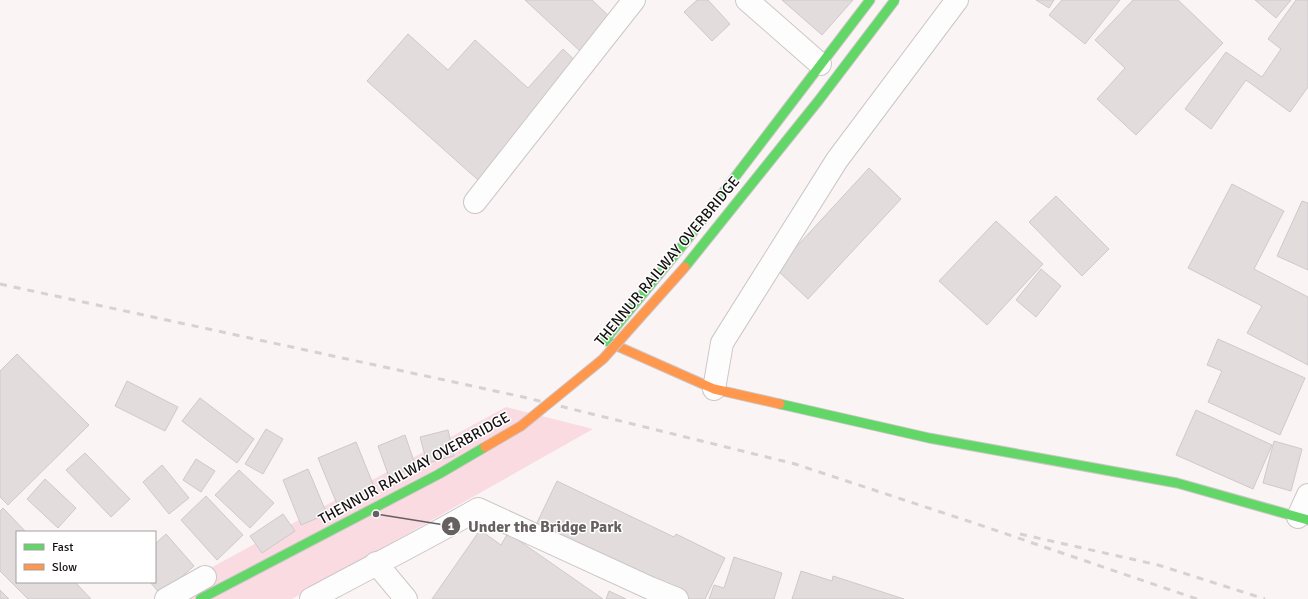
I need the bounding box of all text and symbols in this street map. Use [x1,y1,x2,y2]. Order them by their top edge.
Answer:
street label: THENNUR RAILWAY OVERBRIDGE [591,172,743,350]
street label: THENNUR RAILWAY OVERBRIDGE [315,408,513,528]
callout: Under the Bridge Park [441,512,630,540]
text: Under the Bridge Park [468,517,623,537]
text: 1 [448,519,455,534]
legend [16,531,156,583]
text: Fast [52,540,73,555]
text: Slow [52,560,77,575]

